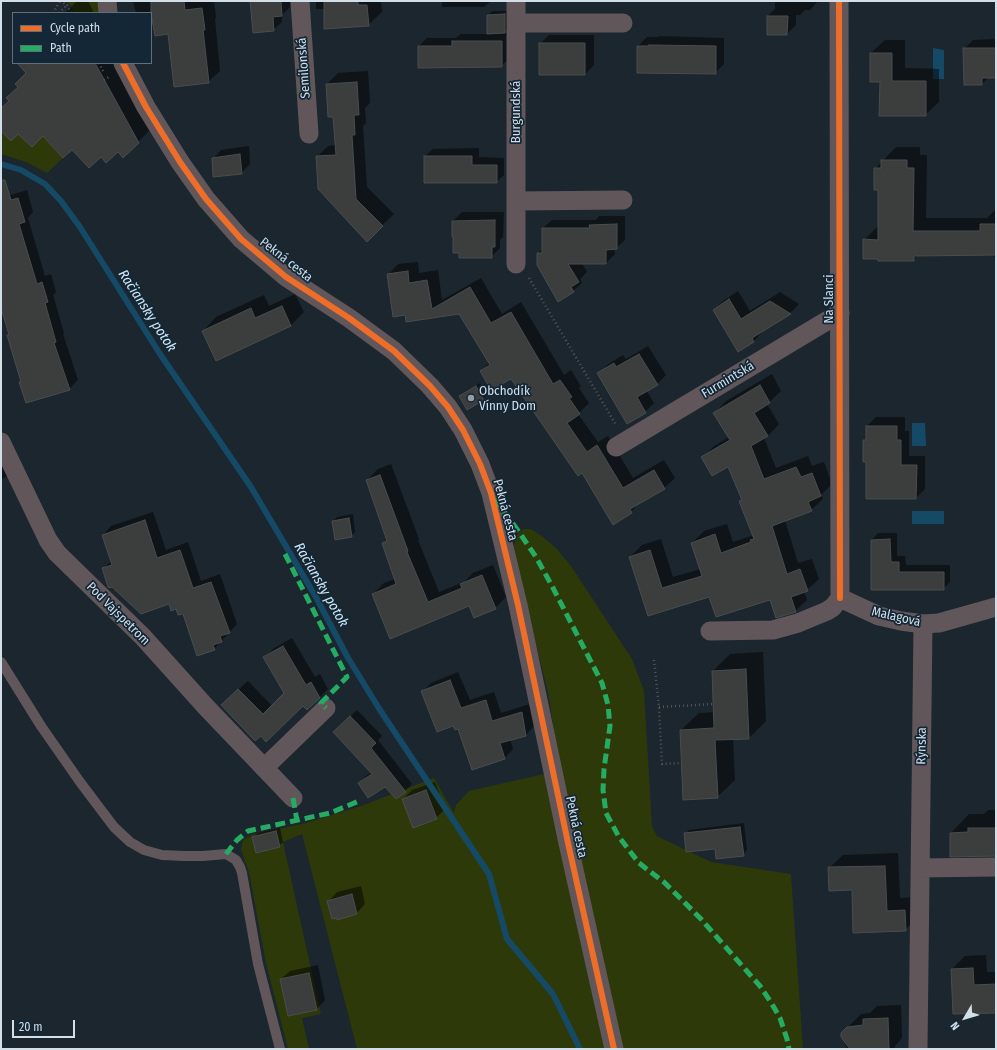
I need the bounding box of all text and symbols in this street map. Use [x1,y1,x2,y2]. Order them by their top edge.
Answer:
legend [12,12,152,64]
text: Cycle path [50,21,100,35]
street label: Semilonská [294,37,314,99]
text: Path [50,41,72,55]
street label: Burgundská [508,81,524,143]
street label: Pekná cesta [256,234,316,286]
water label: Račiansky potok [114,267,180,355]
street label: Na Slanci [821,274,837,324]
street label: Furmintská [699,358,757,402]
place label: Obchodík Vínny Dom [479,383,536,414]
marker: Obchodík Vínny Dom [466,393,476,403]
street label: Pekná cesta [489,478,521,542]
water label: Račiansky potok [290,540,352,630]
street label: Pod Vajspetrom [83,579,153,649]
street label: Malagová [870,604,922,630]
street label: Rýnska [914,727,930,765]
street label: Pekná cesta [562,795,590,859]
north arrow [945,998,985,1038]
scale bar [14,1012,77,1038]
text: N [948,1019,962,1032]
text: 20 m [19,1020,43,1034]

